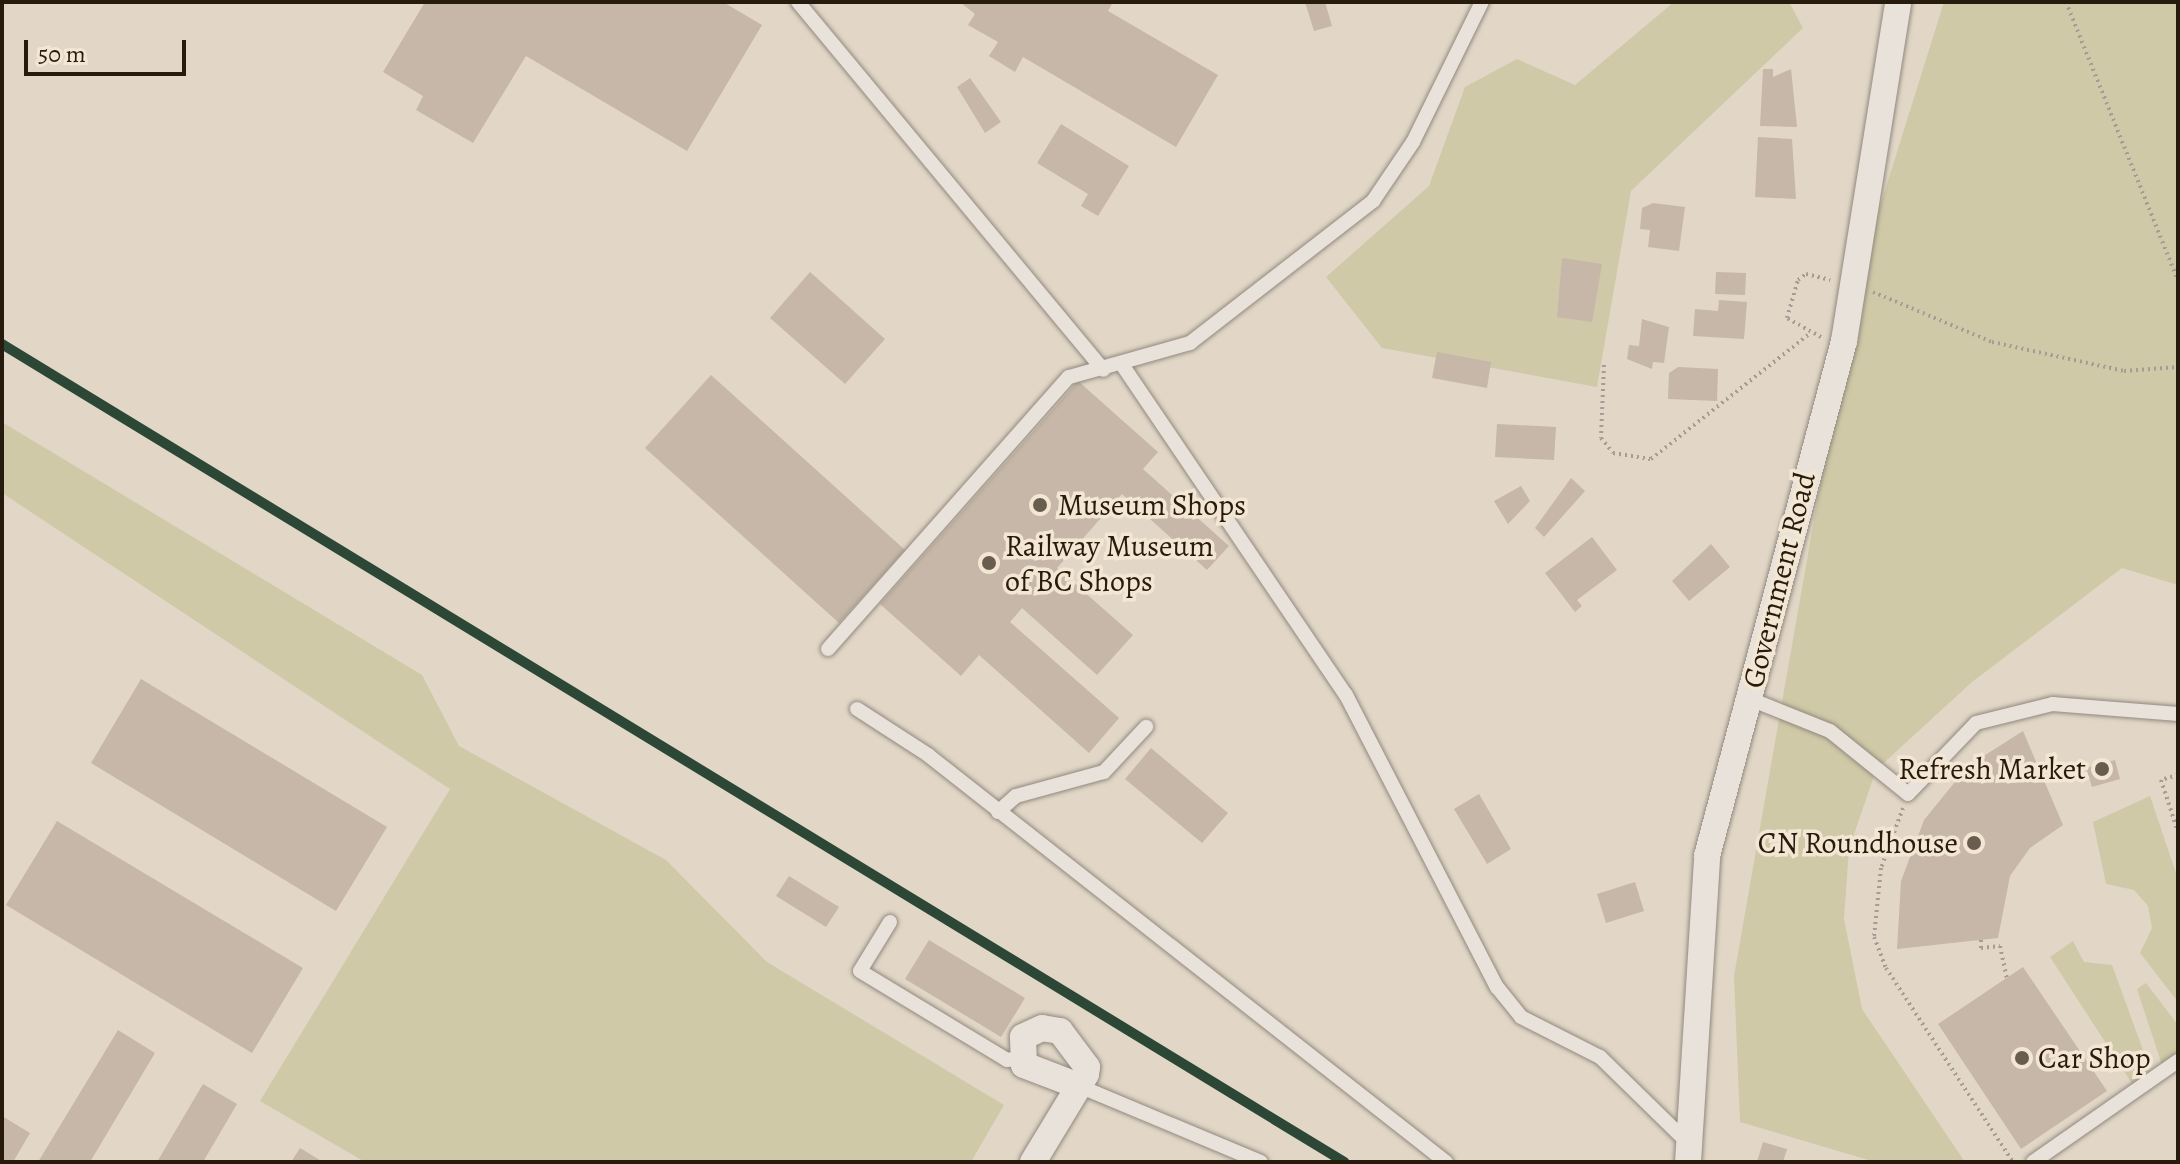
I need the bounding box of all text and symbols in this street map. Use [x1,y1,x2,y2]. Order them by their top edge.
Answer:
scale bar [28,24,190,74]
text: 50 m [38,38,86,70]
street label: Government Road [1735,468,1823,692]
place label: Museum Shops [1058,487,1246,523]
marker: Museum Shops [1029,494,1051,516]
place label: Railway Museum of BC Shops [1005,528,1214,598]
marker: Railway Museum of BC Shops [980,554,998,572]
place label: Refresh Market [1898,751,2086,787]
marker: Refresh Market [2093,760,2111,778]
place label: CN Roundhouse [1758,825,1958,861]
marker: CN Roundhouse [1965,834,1983,852]
place label: Car Shop [2038,1040,2151,1076]
marker: Car Shop [2013,1049,2031,1067]

